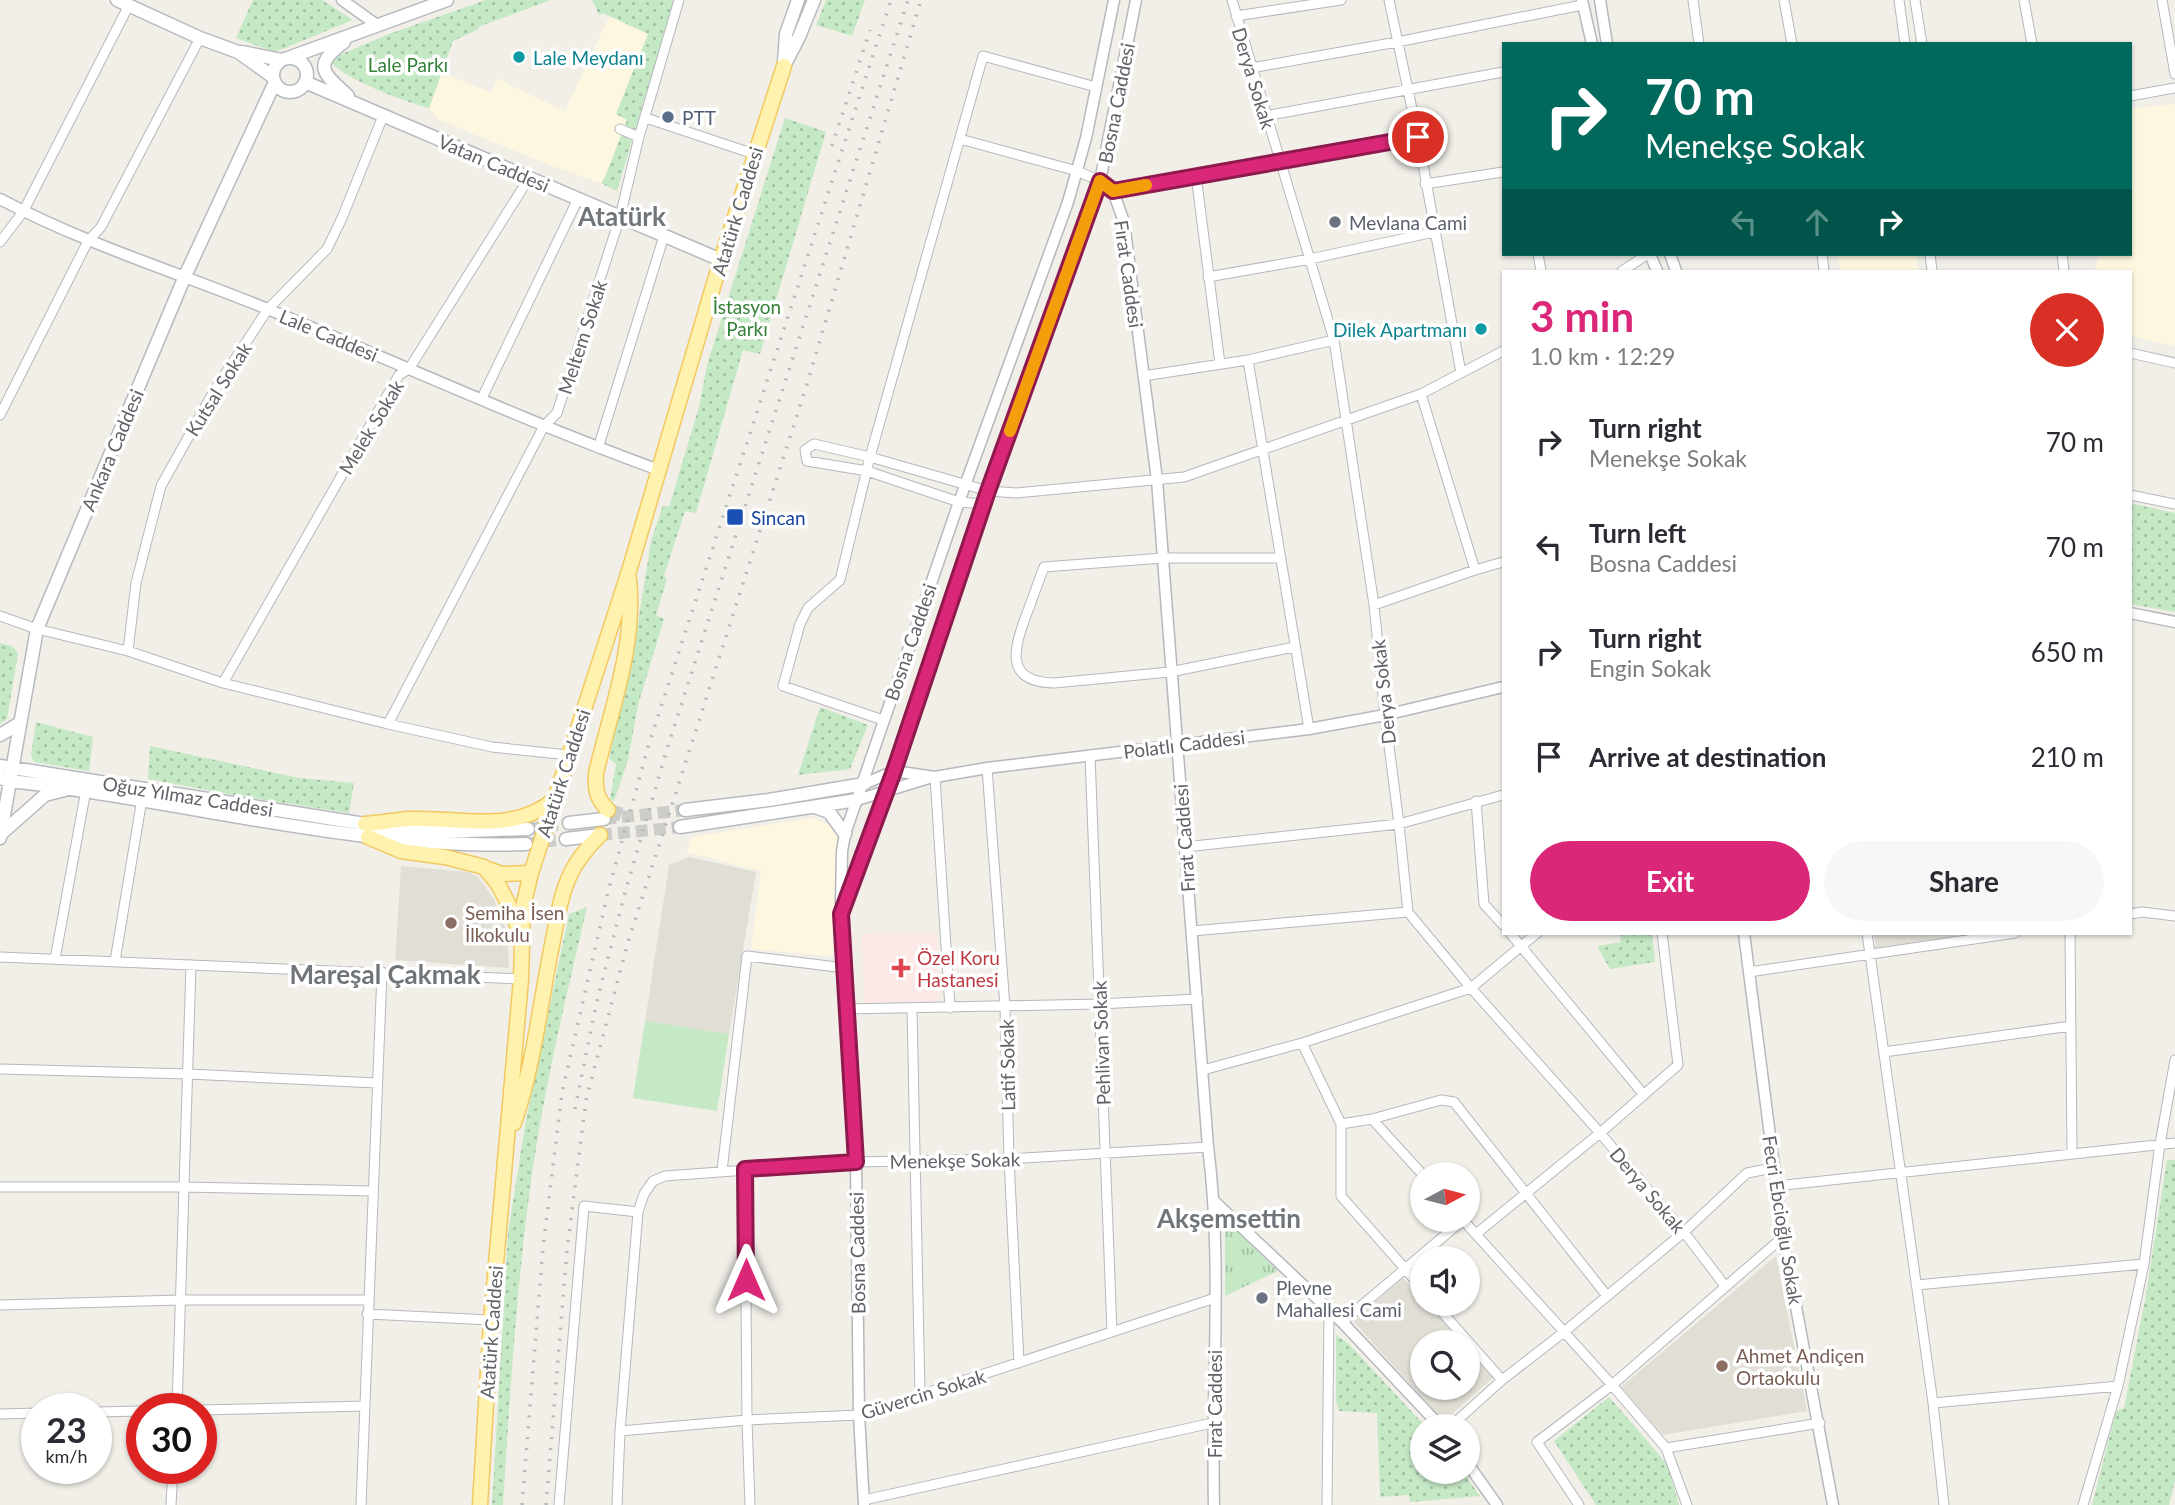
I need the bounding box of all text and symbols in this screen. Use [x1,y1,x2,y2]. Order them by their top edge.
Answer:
street label: Derya Sokak [1228,24,1280,132]
street label: Bosna Caddesi [1093,41,1139,165]
place label: Lale Meydanı [533,46,644,69]
marker: Lale Meydanı [511,49,527,65]
park label: Lale Parkı [368,53,448,76]
text: 70 m [1645,67,1755,125]
icon: right [1530,70,1621,161]
place label: PTT [682,106,716,129]
pin [1388,107,1448,167]
marker: PTT [660,109,676,125]
icon: arrive [1399,118,1437,156]
text: Menekşe Sokak [1645,126,1865,165]
street label: Vatan Caddesi [435,129,553,197]
street label: Atatürk Caddesi [706,144,768,278]
district label: Atatürk [577,200,666,232]
icon: left [1725,203,1763,241]
icon: ahead [1798,203,1836,241]
icon: right [1871,203,1909,241]
place label: Mevlana Cami [1349,211,1467,234]
marker: Mevlana Cami [1327,214,1343,230]
street label: Fırat Caddesi [1110,219,1148,329]
street label: Meltem Sokak [553,277,611,397]
text: 3 min [1530,291,1634,341]
button: close [2030,293,2104,367]
park label: İstasyon Parkı [713,295,781,340]
street label: Lale Caddesi [276,304,382,366]
place label: Dilek Apartmanı [1333,318,1467,341]
marker: Dilek Apartmanı [1473,321,1489,337]
street label: Kutsal Sokak [180,338,256,440]
text: 1.0 km · 12:29 [1530,342,1675,370]
street label: Melek Sokak [334,375,408,478]
street label: Ankara Caddesi [76,386,148,514]
text: Turn right [1589,412,1702,444]
icon: right [1530,423,1568,461]
text: 70 m [2046,426,2104,458]
text: Menekşe Sokak [1589,444,1747,472]
place label: Sincan [751,506,806,529]
marker: Sincan [725,507,745,527]
text: Turn left [1589,517,1686,549]
icon: left [1530,528,1568,566]
text: 70 m [2046,531,2104,563]
text: Bosna Caddesi [1589,549,1737,577]
street label: Bosna Caddesi [879,580,941,704]
text: Turn right [1589,622,1702,654]
icon: right [1530,633,1568,671]
text: 650 m [2031,636,2104,668]
street label: Derya Sokak [1366,638,1400,745]
text: Engin Sokak [1589,654,1711,682]
street label: Atatürk Caddesi [531,706,595,840]
street label: Polatlı Caddesi [1122,725,1246,763]
icon: arrive [1530,738,1568,776]
text: Arrive at destination [1589,741,1826,773]
text: 210 m [2031,741,2104,773]
street label: Oğuz Yılmaz Caddesi [101,771,275,821]
street label: Fırat Caddesi [1169,783,1199,893]
button: Exit [1530,841,1810,921]
button: Share [1824,841,2104,921]
place label: Semiha İsen İlkokulu [465,901,564,946]
marker: Semiha İsen İlkokulu [443,915,459,931]
place label: Özel Koru Hastanesi [917,946,1000,991]
district label: Mareşal Çakmak [289,958,481,990]
marker: Özel Koru Hastanesi [891,958,911,978]
street label: Pehlivan Sokak [1087,980,1115,1106]
street label: Latif Sokak [995,1019,1019,1111]
street label: Fecri Ebcioğlu Sokak [1758,1134,1808,1307]
street label: Derya Sokak [1605,1142,1691,1238]
street label: Menekşe Sokak [890,1147,1021,1173]
north arrow [1410,1162,1480,1232]
map controls [1410,1162,1480,1484]
street label: Bosna Caddesi [844,1192,870,1314]
district label: Akşemsettin [1156,1202,1301,1234]
position arrow [709,1243,783,1317]
button: sound [1410,1246,1480,1316]
street label: Atatürk Caddesi [475,1265,507,1399]
place label: Plevne Mahallesi Cami [1276,1276,1402,1321]
marker: Plevne Mahallesi Cami [1254,1290,1270,1306]
button: search [1410,1330,1480,1400]
place label: Ahmet Andiçen Ortaokulu [1736,1344,1864,1389]
street label: Fırat Caddesi [1203,1350,1226,1458]
marker: Ahmet Andiçen Ortaokulu [1714,1358,1730,1374]
street label: Güvercin Sokak [858,1364,989,1424]
speed limit sign: 30 [126,1393,217,1484]
text: 23 [46,1408,87,1450]
button: layers [1410,1414,1480,1484]
text: km/h [45,1445,88,1467]

